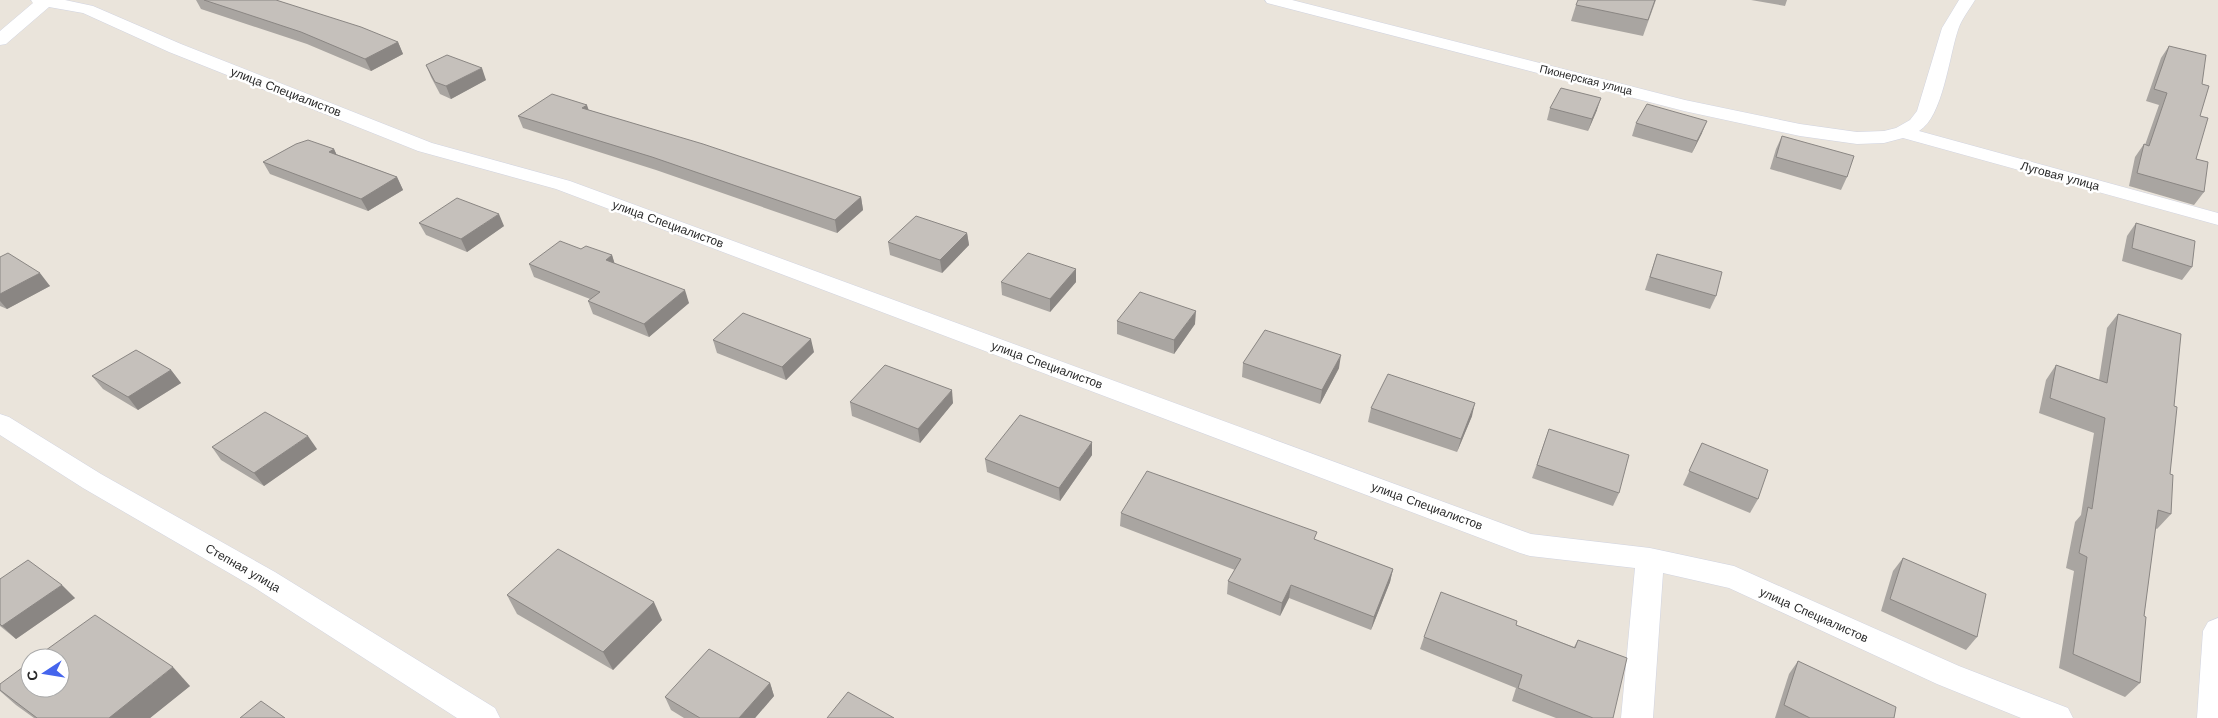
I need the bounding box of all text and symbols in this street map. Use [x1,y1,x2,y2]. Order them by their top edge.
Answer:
street label: Пионерская улица [1538,62,1635,98]
street label: улица Специалистов [229,64,343,120]
street label: Луговая улица [2019,159,2101,193]
street label: улица Специалистов [610,197,726,251]
street label: улица Специалистов [989,338,1105,392]
street label: улица Специалистов [1369,479,1485,533]
street label: Степная улица [203,541,283,595]
street label: улица Специалистов [1758,585,1870,645]
north arrow [20,648,70,698]
text: С [23,669,41,682]

